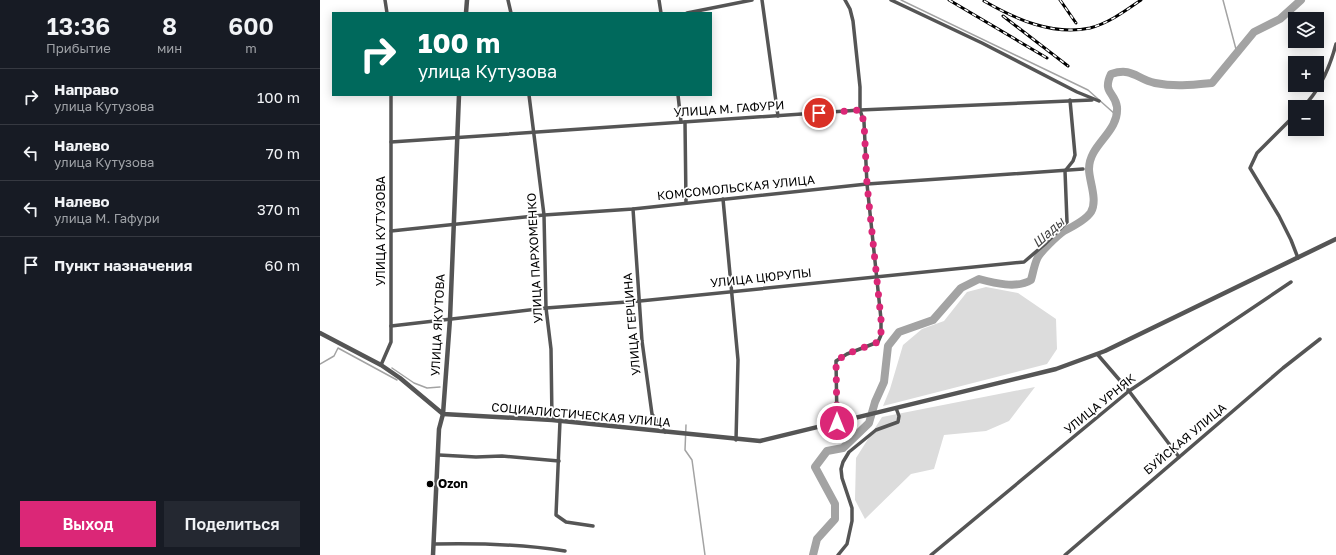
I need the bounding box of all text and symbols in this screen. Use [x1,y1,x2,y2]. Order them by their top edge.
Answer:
text: 13:36 [47,11,110,40]
text: 8 [162,11,177,40]
text: 600 [228,11,274,40]
map controls [1288,12,1324,136]
button: layers [1288,12,1324,48]
text: 100 m [418,26,500,59]
icon: right [352,28,404,80]
text: Прибытие [46,40,111,56]
text: мин [157,40,182,56]
text: m [245,40,257,56]
button: + [1288,56,1324,92]
text: улица Кутузова [418,60,557,82]
text: Направо [54,80,119,98]
icon: right [20,86,42,108]
text: 100 m [257,88,300,106]
pin [802,96,836,130]
street label: УЛИЦА М. ГАФУРИ [673,97,785,120]
text: улица Кутузова [54,98,154,114]
button: − [1288,100,1324,136]
icon: arrive [808,102,830,124]
text: Налево [54,136,110,154]
icon: left [20,142,42,164]
text: 70 m [266,144,300,162]
text: улица Кутузова [54,154,154,170]
street label: КОМСОМОЛЬСКАЯ УЛИЦА [656,172,816,203]
street label: УЛИЦА КУТУЗОВА [373,176,388,286]
text: Налево [54,192,110,210]
street label: УЛИЦА ПАРХОМЕНКО [524,192,545,324]
icon: left [20,198,42,220]
text: 370 m [257,200,300,218]
text: улица М. Гафури [54,210,160,226]
water label: Шады [1029,213,1068,250]
icon: arrive [20,254,42,276]
text: Пункт назначения [54,256,192,274]
text: 60 m [265,256,300,274]
street label: УЛИЦА ЦЮРУПЫ [710,265,812,290]
street label: УЛИЦА ГЕРЦИНА [620,272,643,376]
street label: УЛИЦА ЯКУТОВА [427,273,448,377]
street label: УЛИЦА УРНЯК [1061,370,1139,437]
street label: СОЦИАЛИСТИЧЕСКАЯ УЛИЦА [491,399,671,430]
street label: БУЙСКАЯ УЛИЦА [1140,400,1229,478]
position arrow [816,402,858,444]
place label: Ozon [438,476,468,491]
marker: Ozon [425,479,435,489]
button: Выход [20,501,156,547]
button: Поделиться [164,501,300,547]

